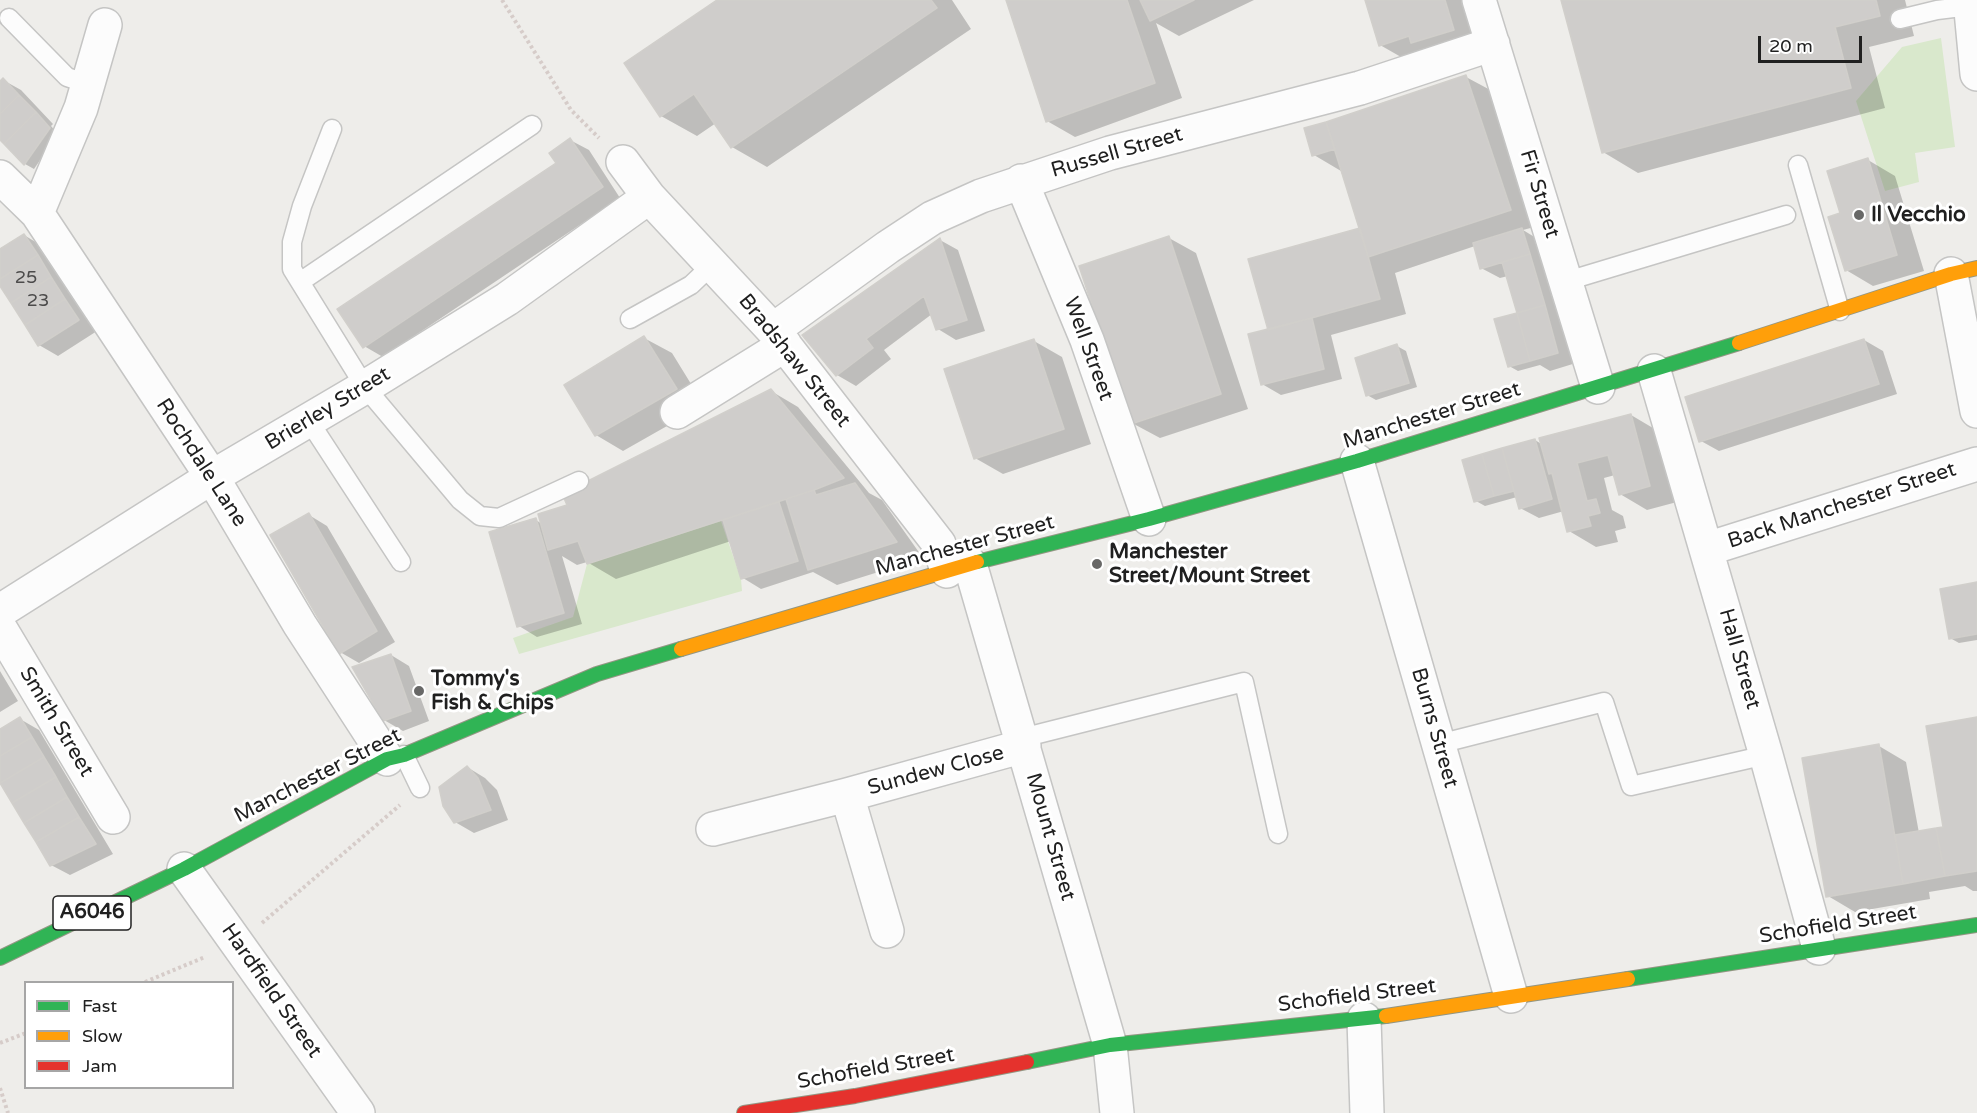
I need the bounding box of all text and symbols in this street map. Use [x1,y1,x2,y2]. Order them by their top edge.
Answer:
scale bar [1761,24,1864,62]
text: 20 m [1769,35,1813,57]
street label: Russell Street [1048,122,1186,184]
street label: Fir Street [1514,147,1564,241]
place label: Il Vecchio [1871,202,1966,228]
marker: Il Vecchio [1852,208,1866,222]
house number: 25 [15,267,37,289]
street label: Bradshaw Street [733,289,855,433]
house number: 23 [27,290,49,312]
street label: Well Street [1058,294,1118,404]
street label: Brierley Street [261,362,395,456]
street label: Manchester Street [1340,377,1524,455]
street label: Rochdale Lane [150,394,252,532]
street label: Back Manchester Street [1725,457,1959,555]
street label: Manchester Street [873,510,1057,582]
place label: Manchester Street/Mount Street [1109,539,1310,589]
marker: Manchester Street/Mount Street [1090,557,1104,571]
street label: Hall Street [1713,606,1765,712]
street label: Smith Street [13,663,99,781]
street label: Burns Street [1405,665,1463,791]
place label: Tommy's Fish & Chips [431,666,554,716]
marker: Tommy's Fish & Chips [412,684,426,698]
street label: Manchester Street [230,723,406,829]
street label: Sundew Close [865,741,1007,801]
street label: Mount Street [1020,770,1080,904]
road number: A6046 [53,896,131,930]
street label: Schofield Street [1758,900,1918,950]
street label: Hardfield Street [215,919,327,1063]
street label: Schofield Street [1277,974,1437,1018]
legend [24,981,234,1089]
text: Fast [82,995,117,1017]
text: Slow [82,1025,123,1047]
street label: Schofield Street [796,1043,956,1095]
text: Jam [82,1055,117,1077]

